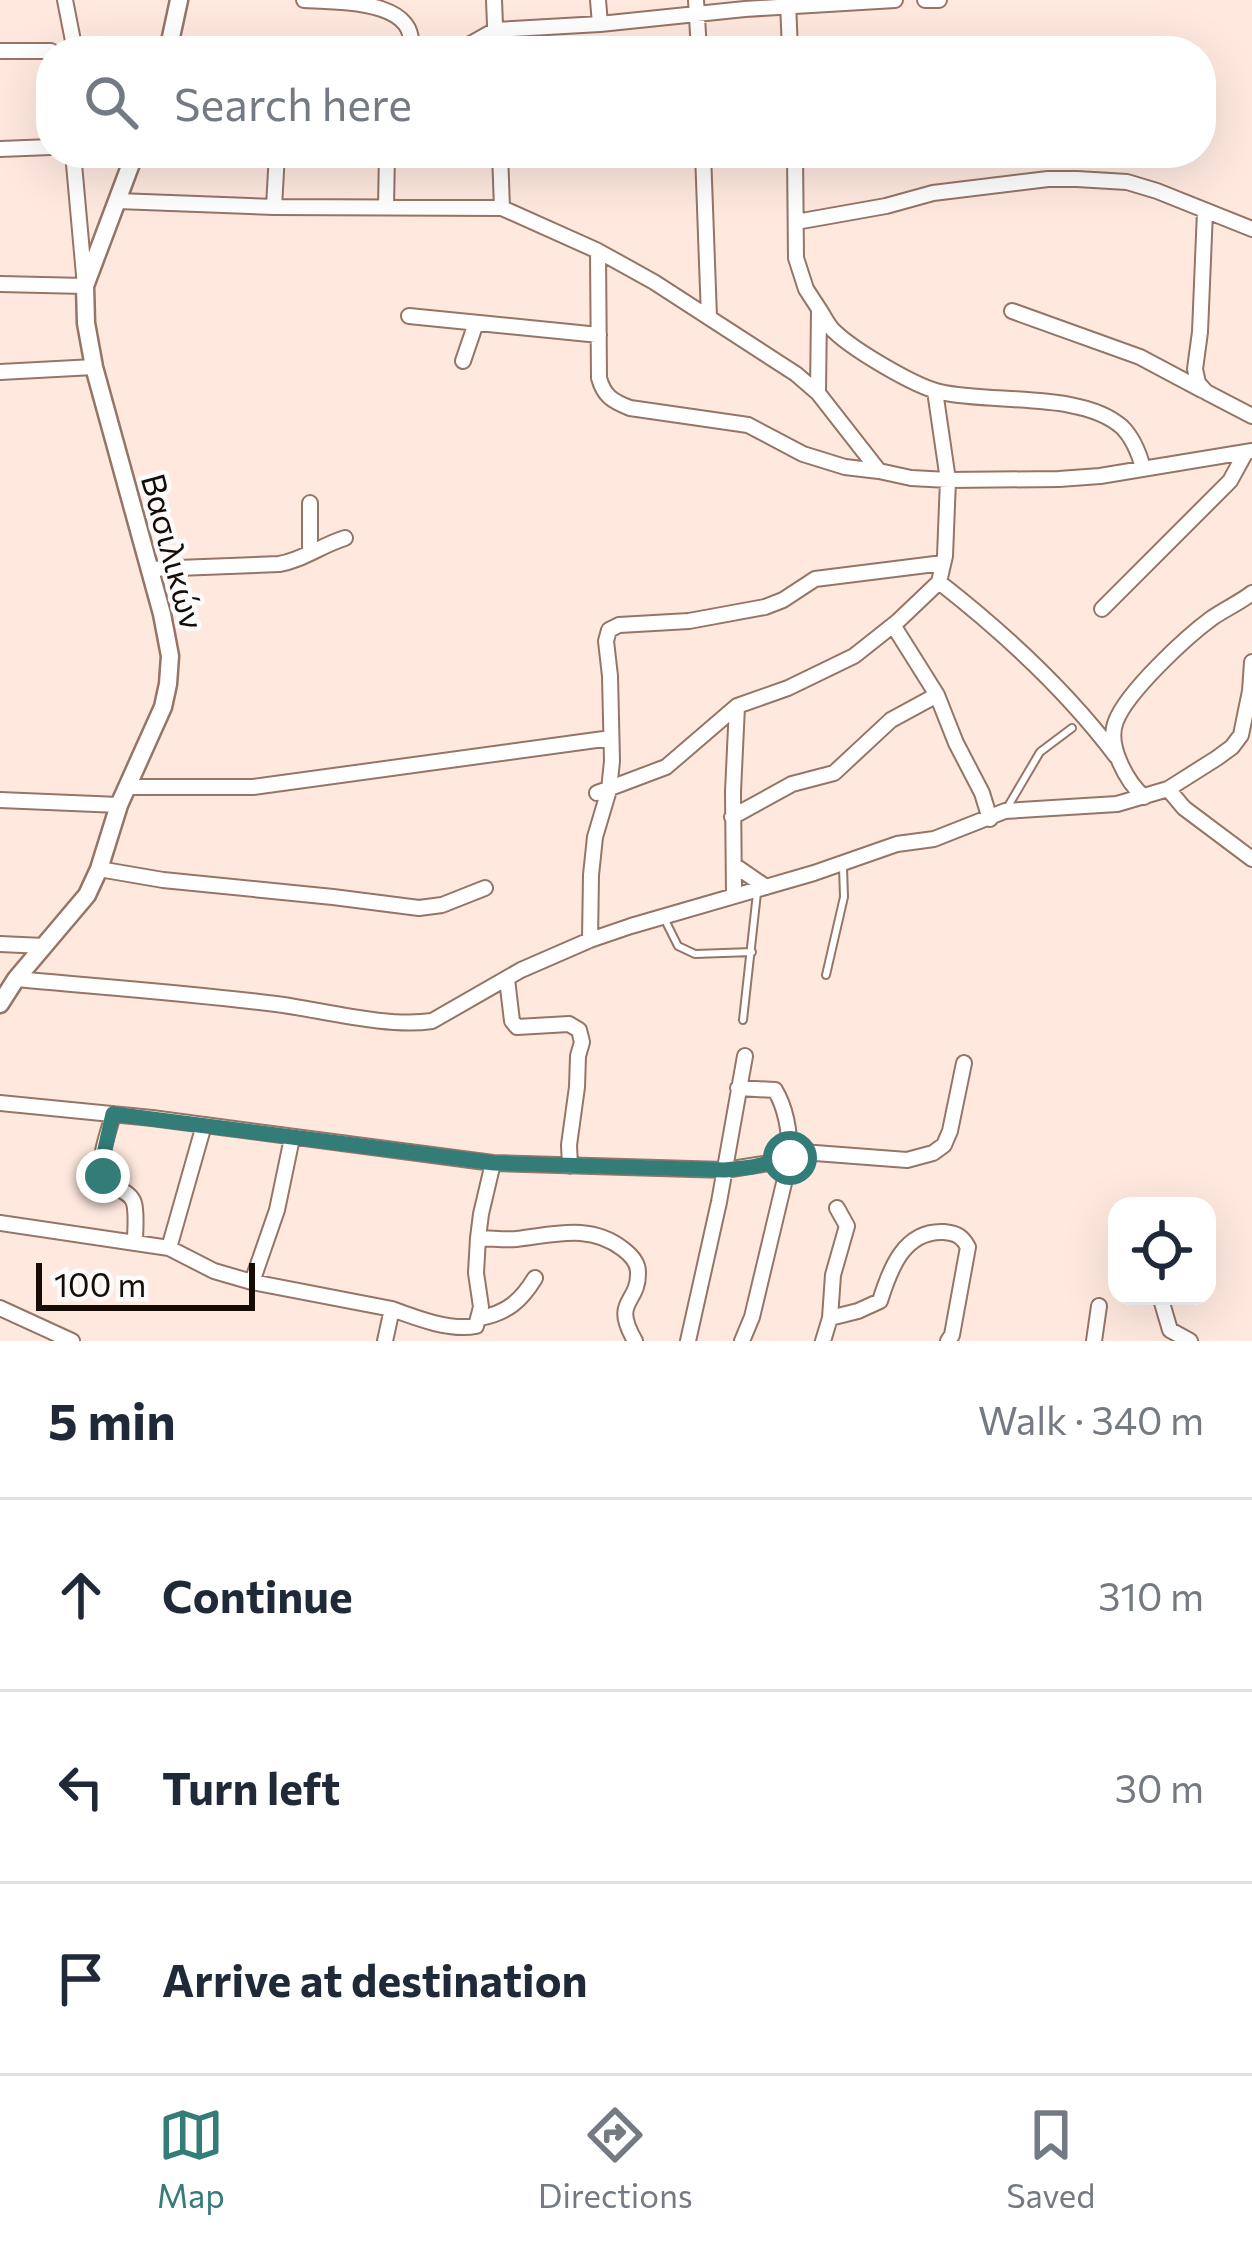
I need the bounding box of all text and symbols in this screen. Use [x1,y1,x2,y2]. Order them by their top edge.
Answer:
search box [36,36,1216,168]
icon: search [78,69,144,135]
text: Search here [174,75,412,130]
street label: Βασιλικών [134,469,214,633]
route start [763,1131,817,1185]
route end [76,1149,130,1203]
map controls [1108,1197,1216,1305]
button: locate [1108,1197,1216,1305]
scale bar [36,1257,255,1310]
text: 100 m [54,1263,146,1304]
text: 5 min [48,1388,176,1451]
text: Walk · 340 m [978,1395,1204,1443]
icon: ahead [48,1562,114,1628]
text: Continue [162,1567,353,1622]
text: 310 m [1098,1571,1204,1619]
icon: left [48,1754,114,1820]
text: Turn left [162,1759,340,1814]
text: 30 m [1115,1763,1204,1811]
icon: arrive [48,1946,114,2012]
text: Arrive at destination [162,1951,588,2006]
tab: Map [157,2102,225,2215]
tab: Directions [538,2102,693,2215]
tab: Saved [1006,2102,1095,2215]

